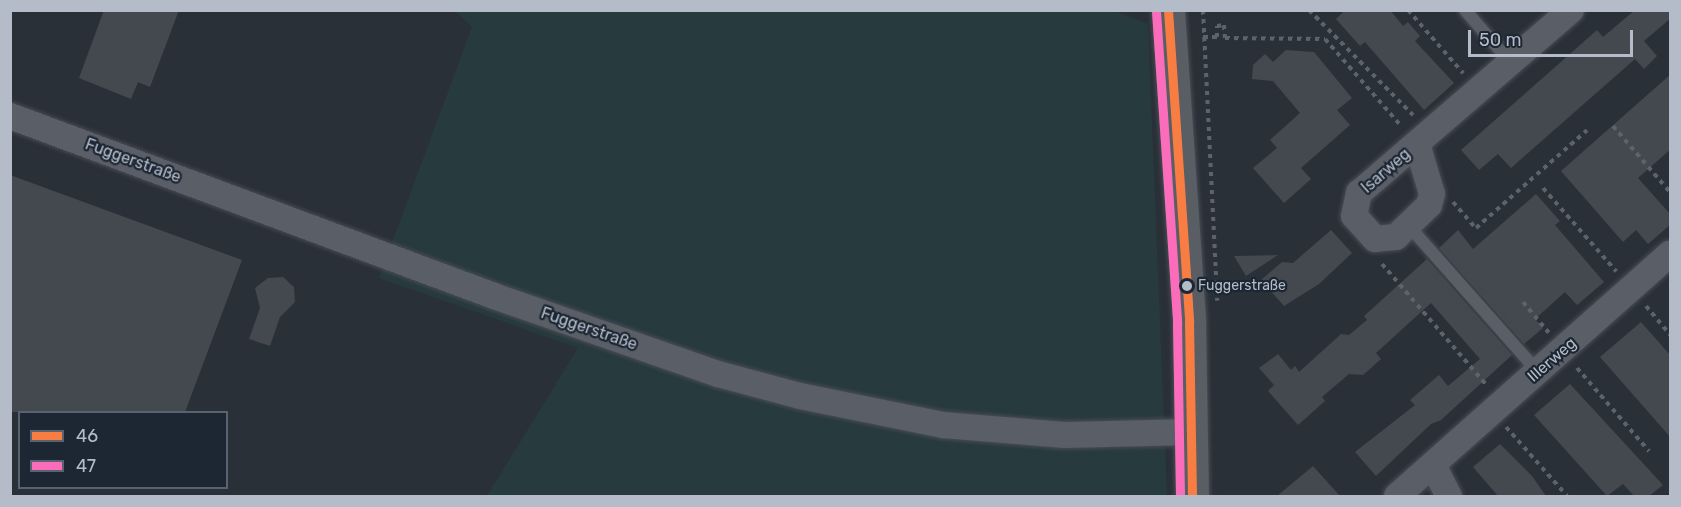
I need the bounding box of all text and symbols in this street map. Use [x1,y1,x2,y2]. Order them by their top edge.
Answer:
scale bar [1471,18,1636,56]
text: 50 m [1479,29,1522,51]
street label: Fuggerstraße [82,135,184,187]
street label: Isarweg [1358,145,1414,197]
place label: Fuggerstraße [1198,278,1286,294]
marker: Fuggerstraße [1181,280,1193,292]
street label: Fuggerstraße [538,304,640,354]
street label: Illerweg [1524,334,1580,386]
legend [18,411,228,489]
text: 46 [76,425,98,447]
text: 47 [76,455,96,477]

